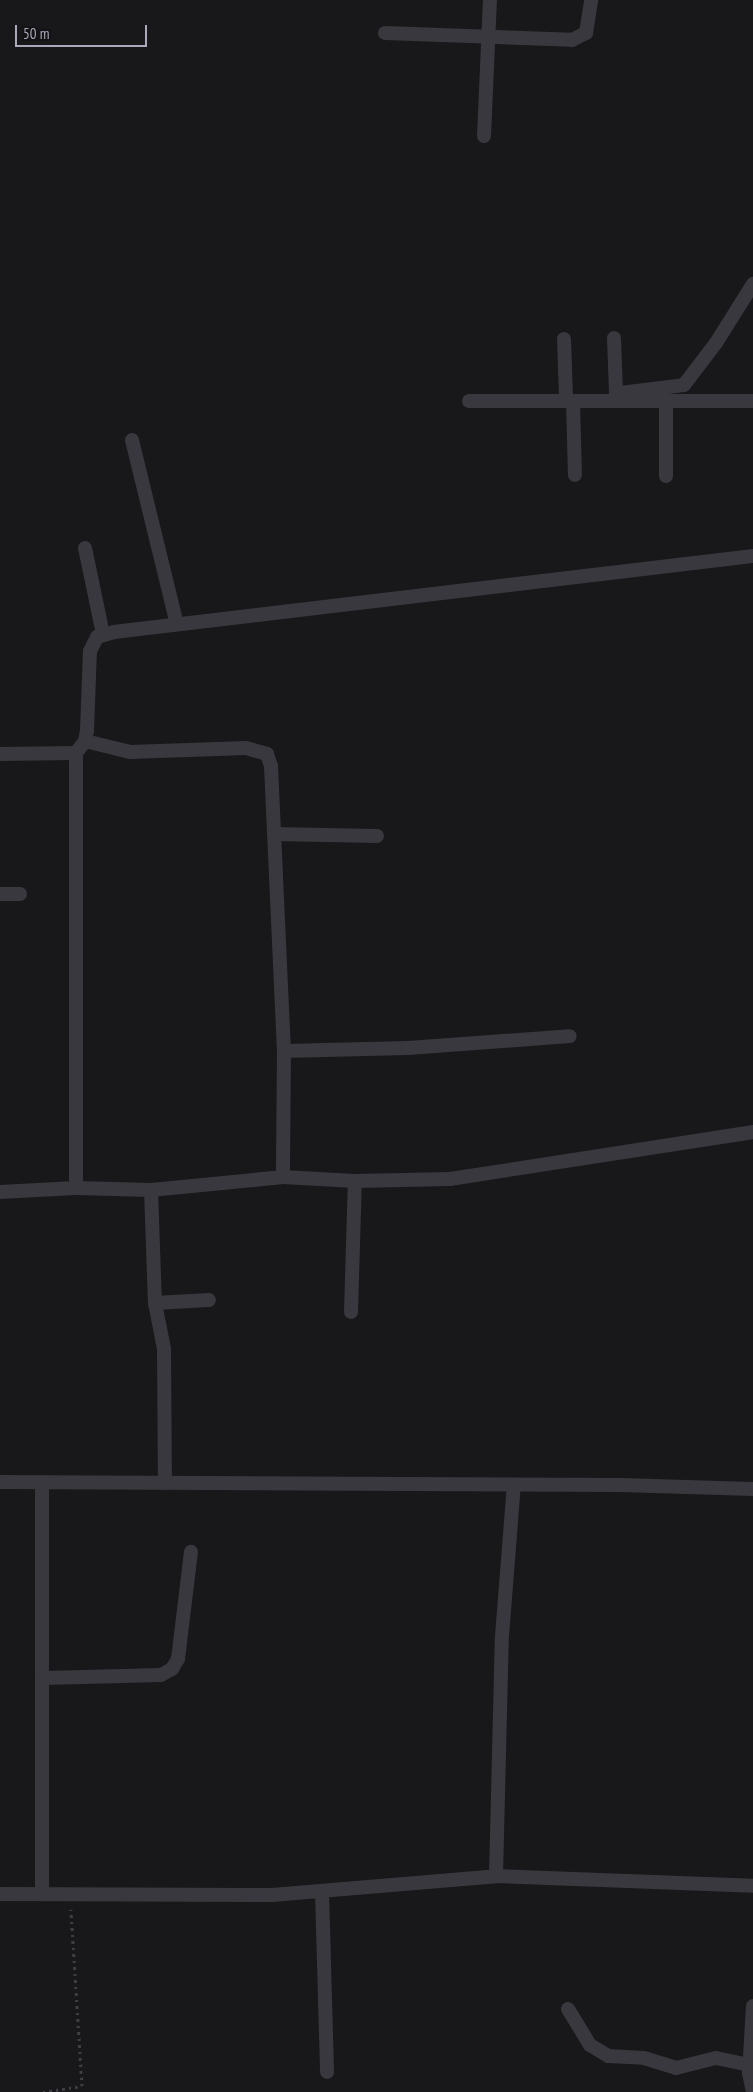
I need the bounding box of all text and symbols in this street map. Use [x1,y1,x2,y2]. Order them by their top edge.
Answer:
scale bar [18,15,150,47]
text: 50 m [23,24,49,43]

